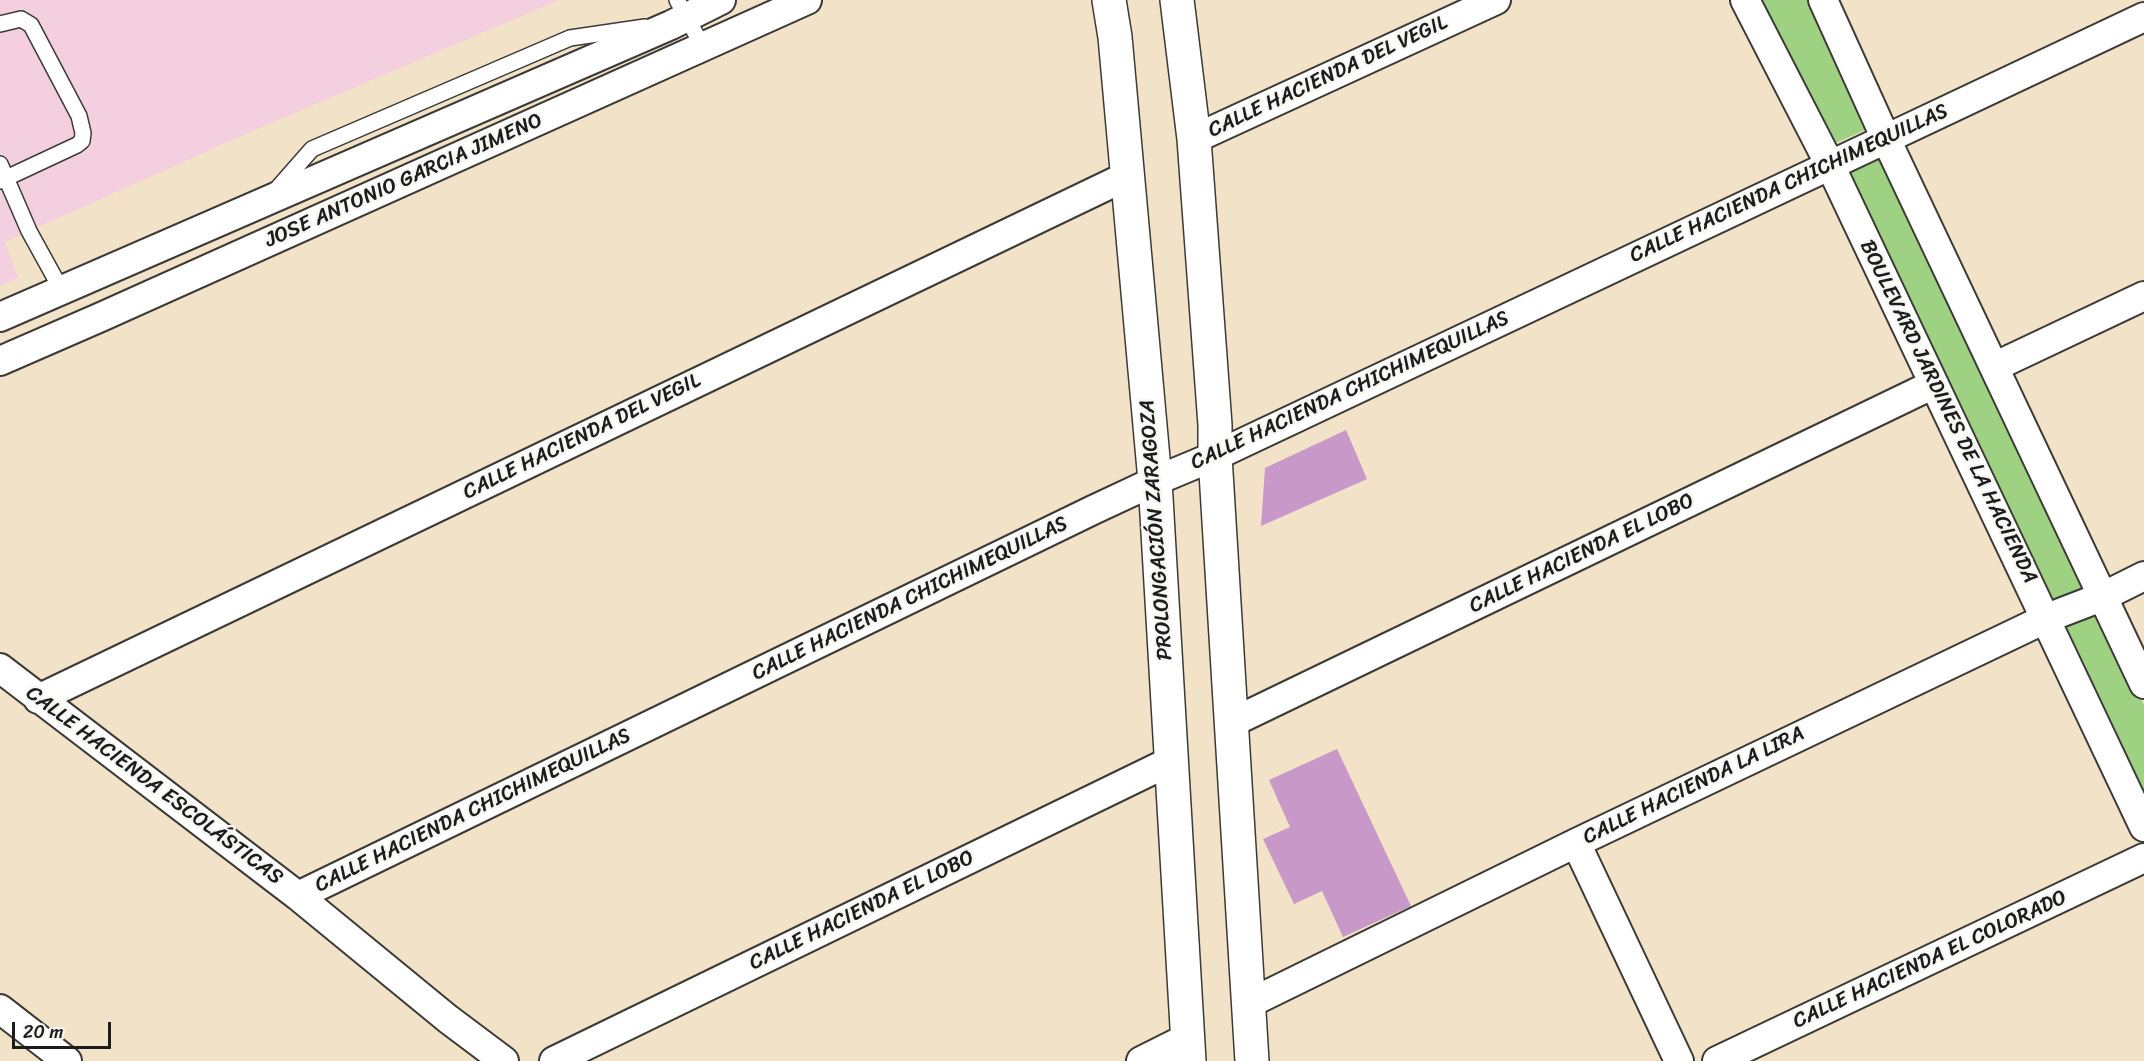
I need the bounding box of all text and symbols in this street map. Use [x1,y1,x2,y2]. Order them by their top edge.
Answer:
street label: CALLE HACIENDA DEL VEGIL [1204,10,1452,144]
street label: CALLE HACIENDA CHICHIMEQUILLAS [1626,99,1952,269]
street label: JOSE ANTONIO GARCIA JIMENO [261,108,547,254]
street label: BOULEVARD JARDINES DE LA HACIENDA [1854,236,2042,588]
street label: CALLE HACIENDA CHICHIMEQUILLAS [1187,306,1513,476]
street label: CALLE HACIENDA DEL VEGIL [459,368,705,506]
street label: PROLONGACIÓN ZARAGOZA [1135,399,1179,661]
street label: CALLE HACIENDA EL LOBO [1465,489,1699,619]
street label: CALLE HACIENDA CHICHIMEQUILLAS [748,511,1072,687]
street label: CALLE HACIENDA ESCOLÁSTICAS [21,681,287,891]
street label: CALLE HACIENDA LA LIRA [1579,721,1809,851]
street label: CALLE HACIENDA CHICHIMEQUILLAS [311,723,635,899]
street label: CALLE HACIENDA EL LOBO [745,846,979,976]
street label: CALLE HACIENDA EL COLORADO [1789,885,2071,1035]
scale bar [15,1010,114,1048]
text: 20 m [23,1016,63,1048]

